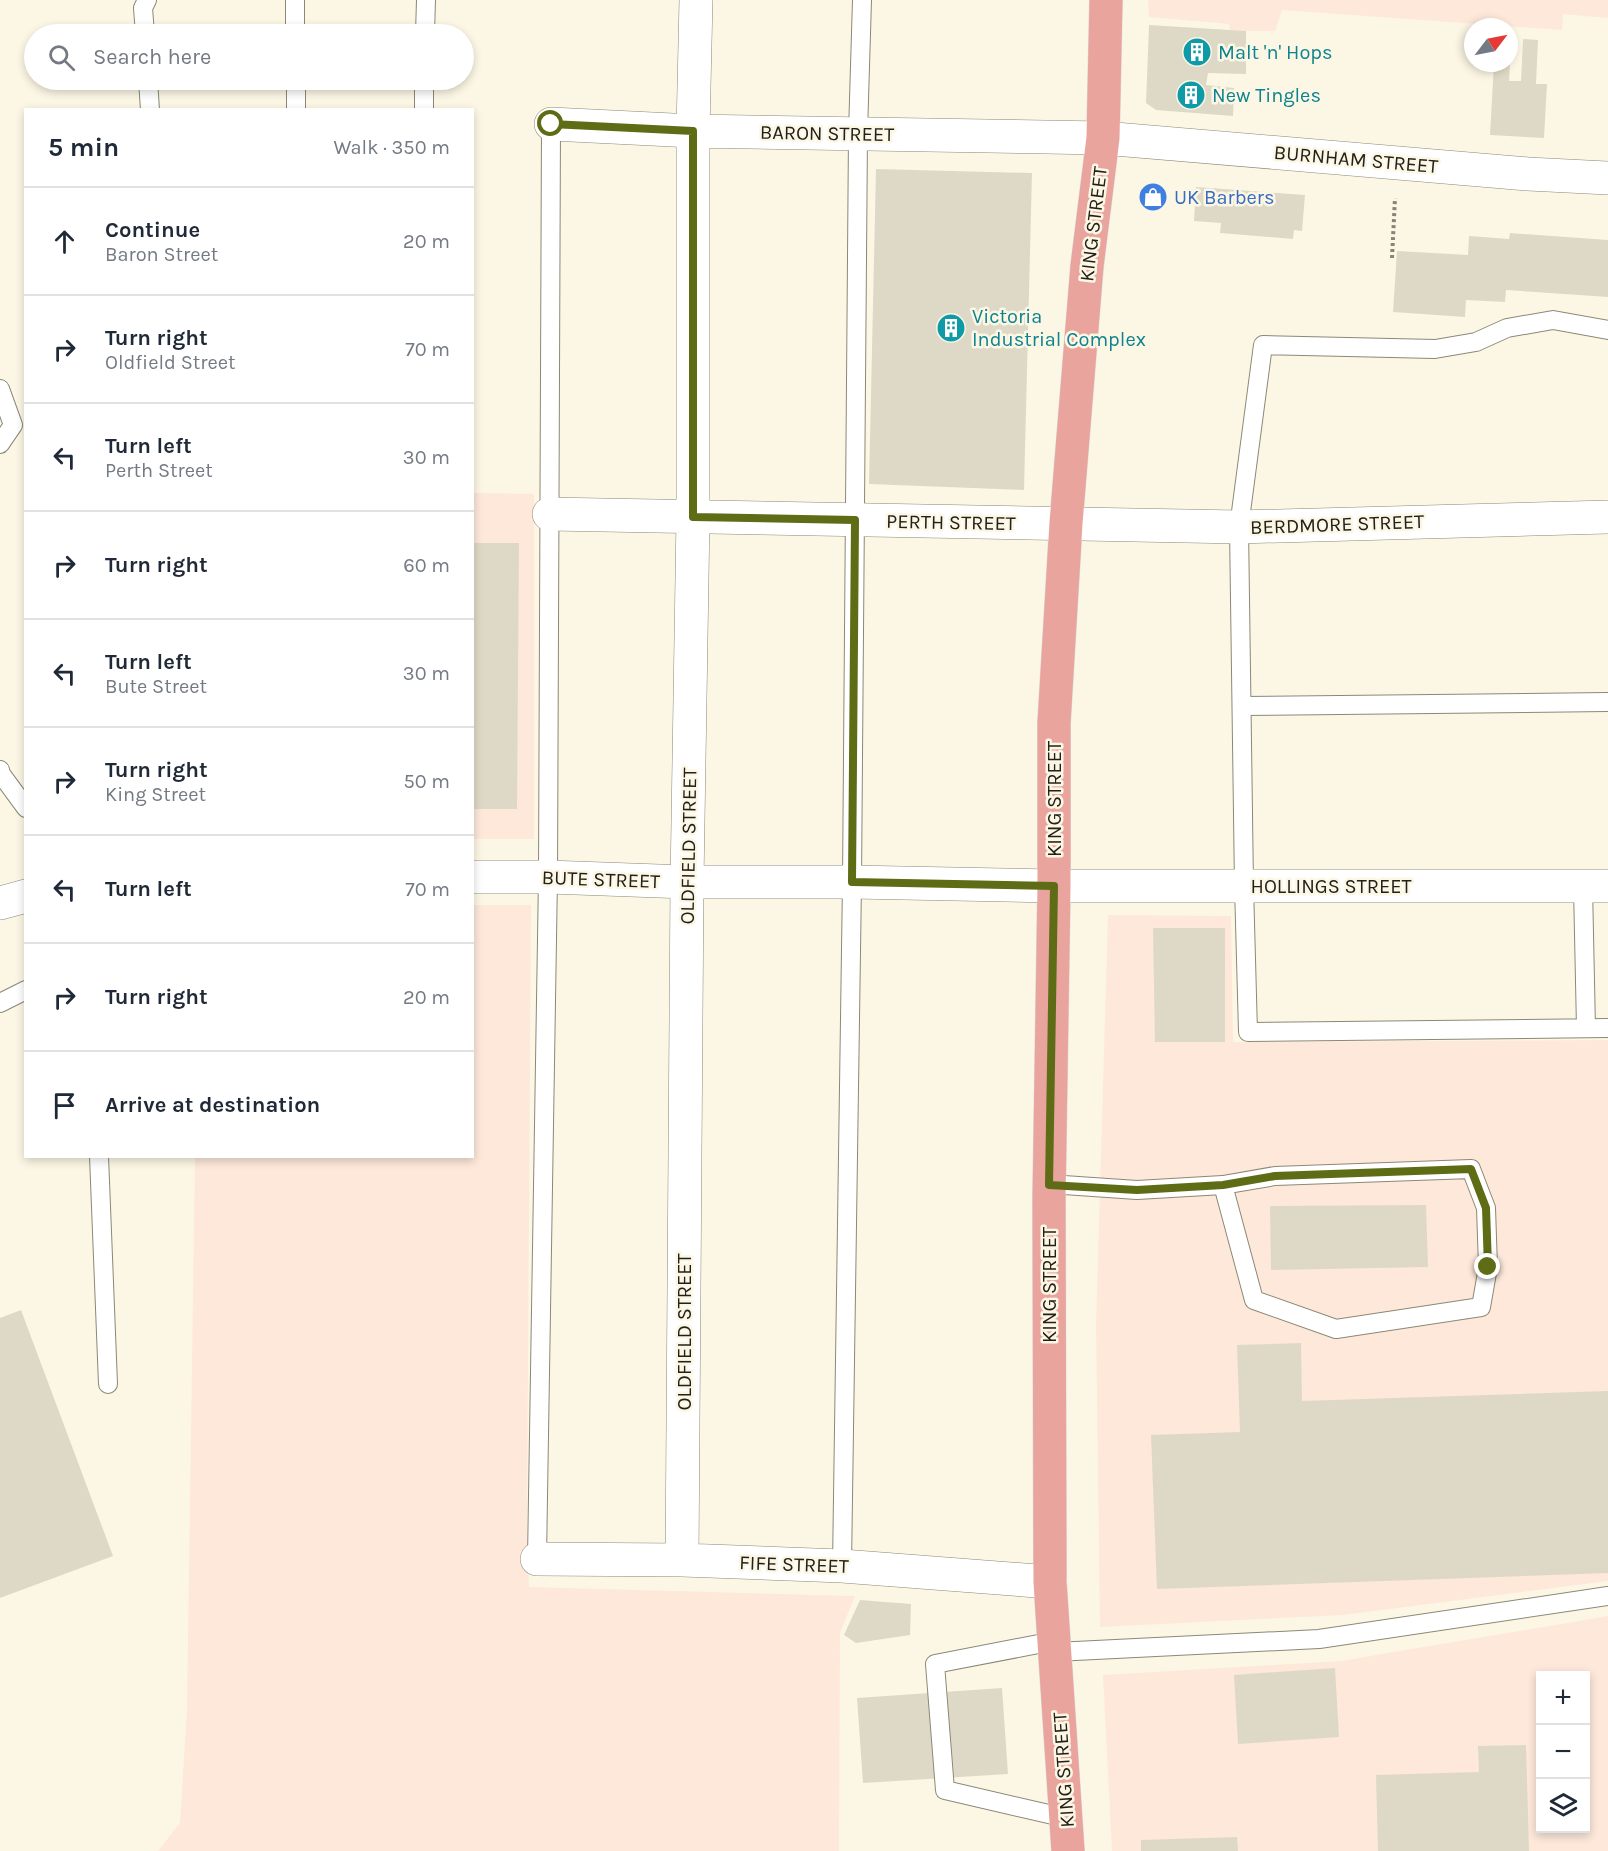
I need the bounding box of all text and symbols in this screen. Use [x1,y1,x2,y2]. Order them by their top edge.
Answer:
north arrow [1464,18,1518,72]
search box [24,24,474,90]
building icon: Malt 'n' Hops [1181,36,1213,68]
icon: search [45,41,78,74]
place label: Malt 'n' Hops [1218,41,1333,64]
text: Search here [93,44,211,70]
building icon: New Tingles [1175,79,1207,111]
place label: New Tingles [1212,84,1321,107]
route start [537,110,563,136]
street label: BARON STREET [760,121,894,146]
text: 5 min [48,132,119,163]
text: Walk · 350 m [333,136,450,159]
street label: BURNHAM STREET [1273,141,1439,178]
street label: KING STREET [1075,165,1112,283]
shop icon: UK Barbers [1137,181,1169,213]
place label: UK Barbers [1174,186,1275,209]
text: Continue [105,217,200,243]
icon: ahead [48,225,81,258]
text: 20 m [403,230,450,253]
text: Baron Street [105,243,218,266]
place label: Victoria Industrial Complex [972,305,1146,351]
building icon: Victoria Industrial Complex [935,312,967,344]
text: Turn right [105,325,208,351]
icon: right [48,333,81,366]
text: 70 m [405,338,450,361]
text: Oldfield Street [105,351,236,374]
text: Turn left [105,433,192,459]
icon: left [48,441,81,474]
text: 30 m [403,446,450,469]
text: Perth Street [105,459,213,482]
street label: PERTH STREET [886,510,1016,535]
street label: BERDMORE STREET [1250,510,1424,539]
icon: right [48,549,81,582]
text: Turn right [105,552,208,578]
text: 60 m [403,554,450,577]
text: Turn left [105,649,192,675]
icon: left [48,657,81,690]
text: 30 m [403,662,450,685]
text: Bute Street [105,675,207,698]
street label: KING STREET [1043,741,1066,857]
text: Turn right [105,757,208,783]
icon: right [48,765,81,798]
street label: OLDFIELD STREET [676,767,701,925]
text: 50 m [403,770,450,793]
text: King Street [105,783,206,806]
street label: BUTE STREET [541,866,661,893]
icon: left [48,873,81,906]
street label: HOLLINGS STREET [1251,875,1411,898]
text: Turn left [105,876,192,902]
text: 70 m [405,878,450,901]
icon: right [48,981,81,1014]
text: Turn right [105,984,208,1010]
text: 20 m [403,986,450,1009]
icon: arrive [48,1089,81,1122]
text: Arrive at destination [105,1092,320,1118]
street label: KING STREET [1038,1227,1061,1343]
route end [1474,1253,1500,1279]
street label: OLDFIELD STREET [673,1254,696,1410]
street label: FIFE STREET [739,1551,849,1578]
map controls [1536,1671,1590,1833]
button: + [1536,1671,1590,1725]
street label: KING STREET [1048,1711,1079,1829]
button: − [1536,1725,1590,1779]
button: layers [1536,1779,1590,1833]

